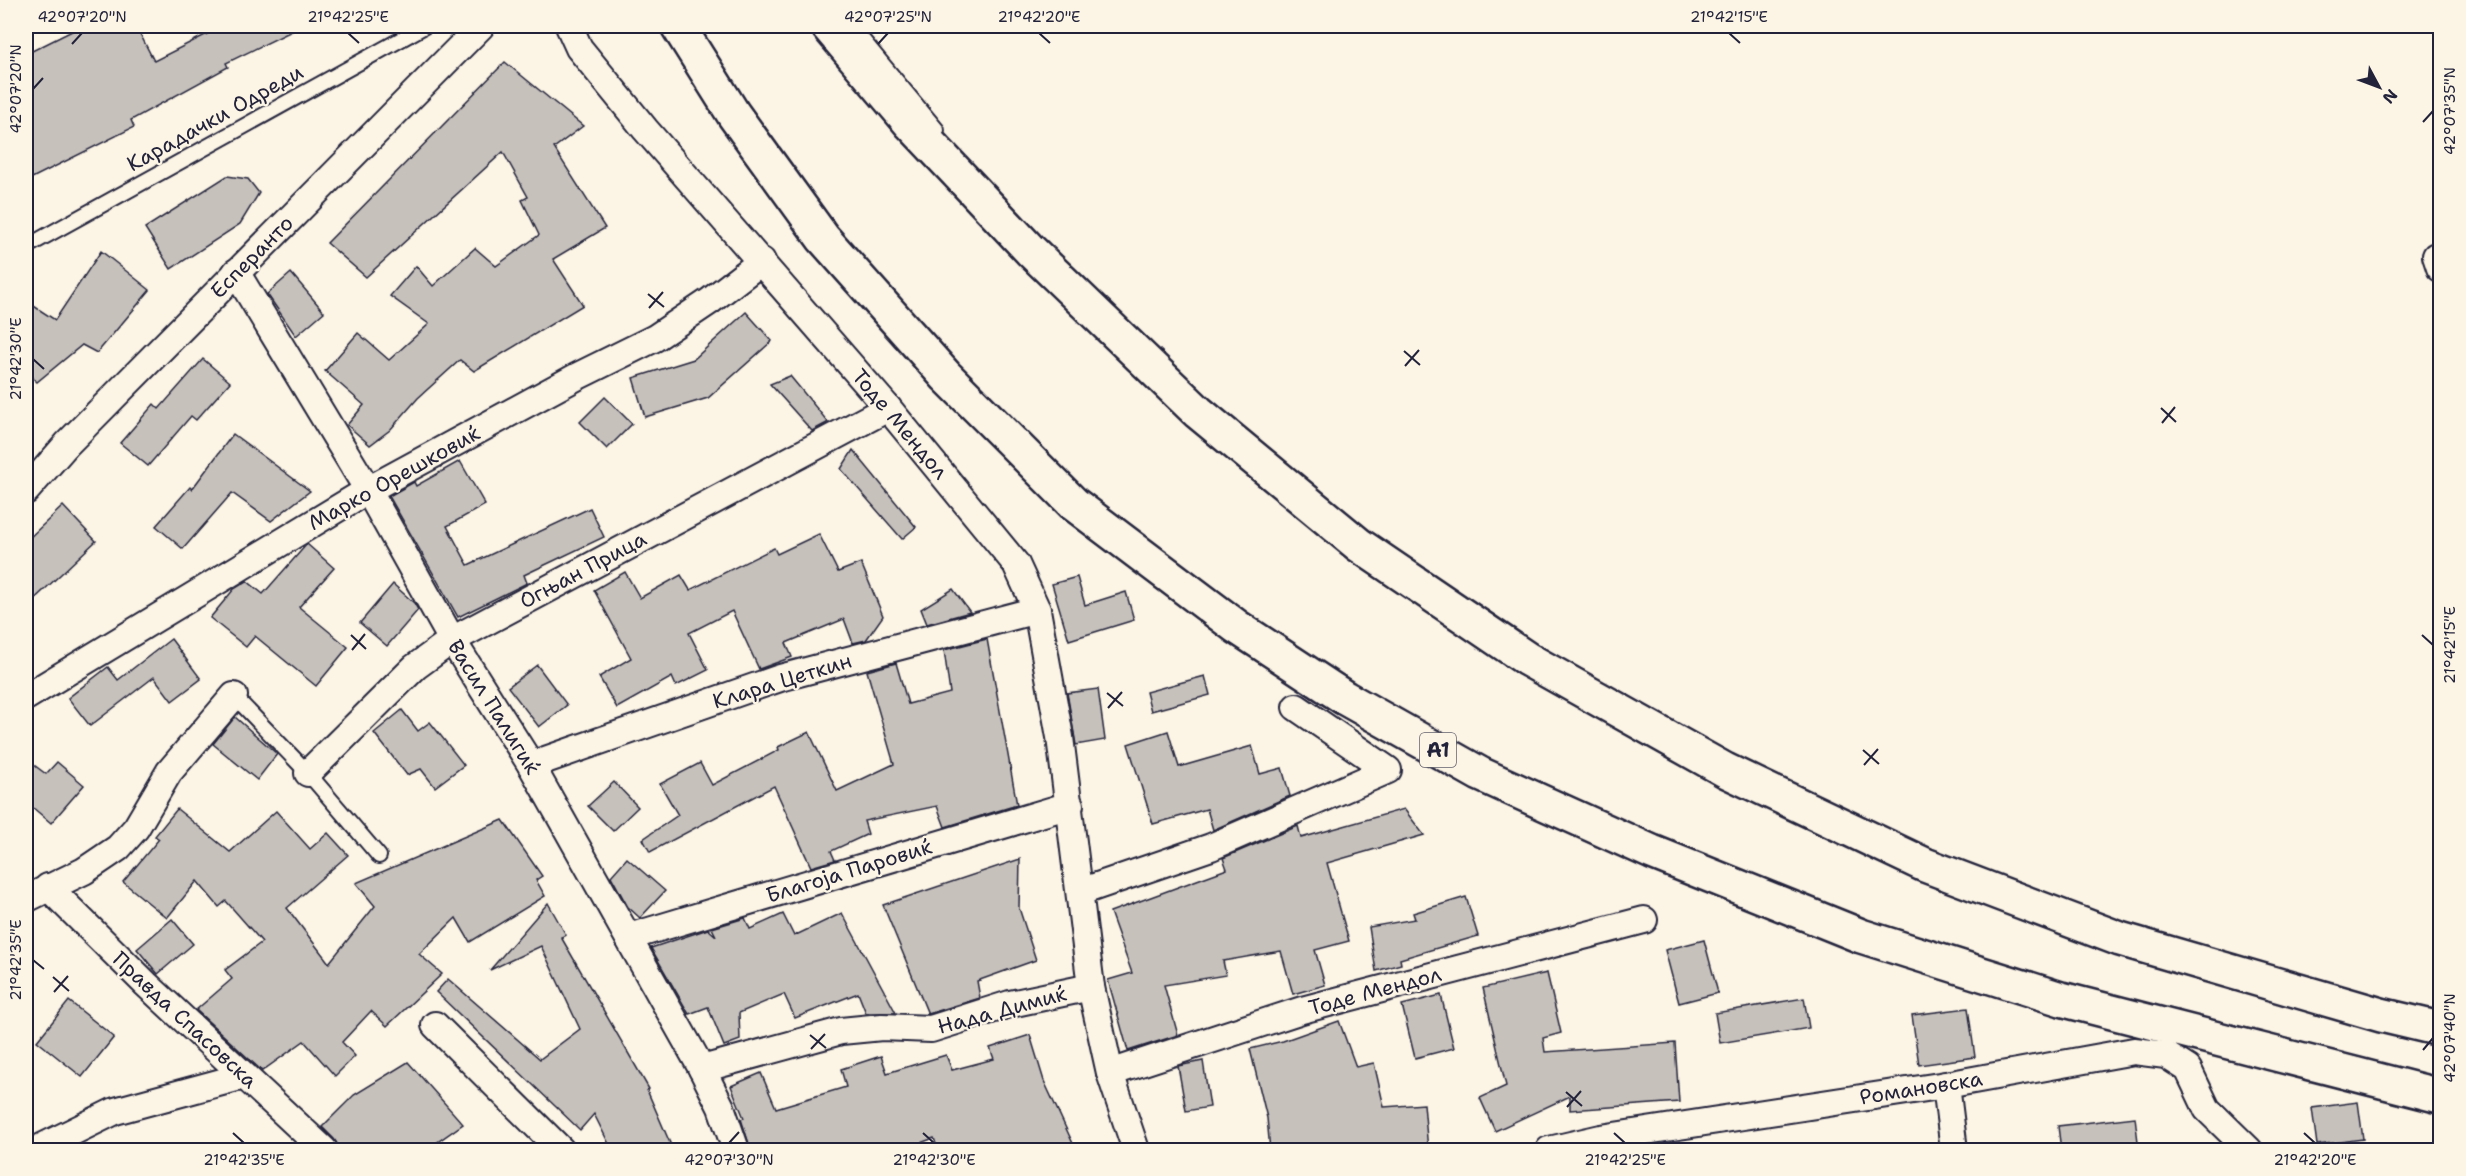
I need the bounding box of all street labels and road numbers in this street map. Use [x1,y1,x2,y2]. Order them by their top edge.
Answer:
street label: Карадачки Одреди [122,58,308,178]
street label: Есперанто [204,209,300,305]
street label: Тоде Мендол [846,363,955,485]
street label: Марко Орешковиќ [303,419,485,537]
street label: Огњан Прица [515,525,651,615]
street label: Васил Палигиќ [441,634,547,780]
street label: Клара Цеткин [709,647,855,715]
road number: A1 [1420,733,1456,767]
street label: Благоја Паровиќ [763,832,935,910]
street label: Правда Спасовска [107,945,263,1095]
street label: Тоде Мендол [1306,960,1445,1022]
street label: Нада Димиќ [934,979,1070,1041]
street label: Романовска [1858,1064,1984,1112]

